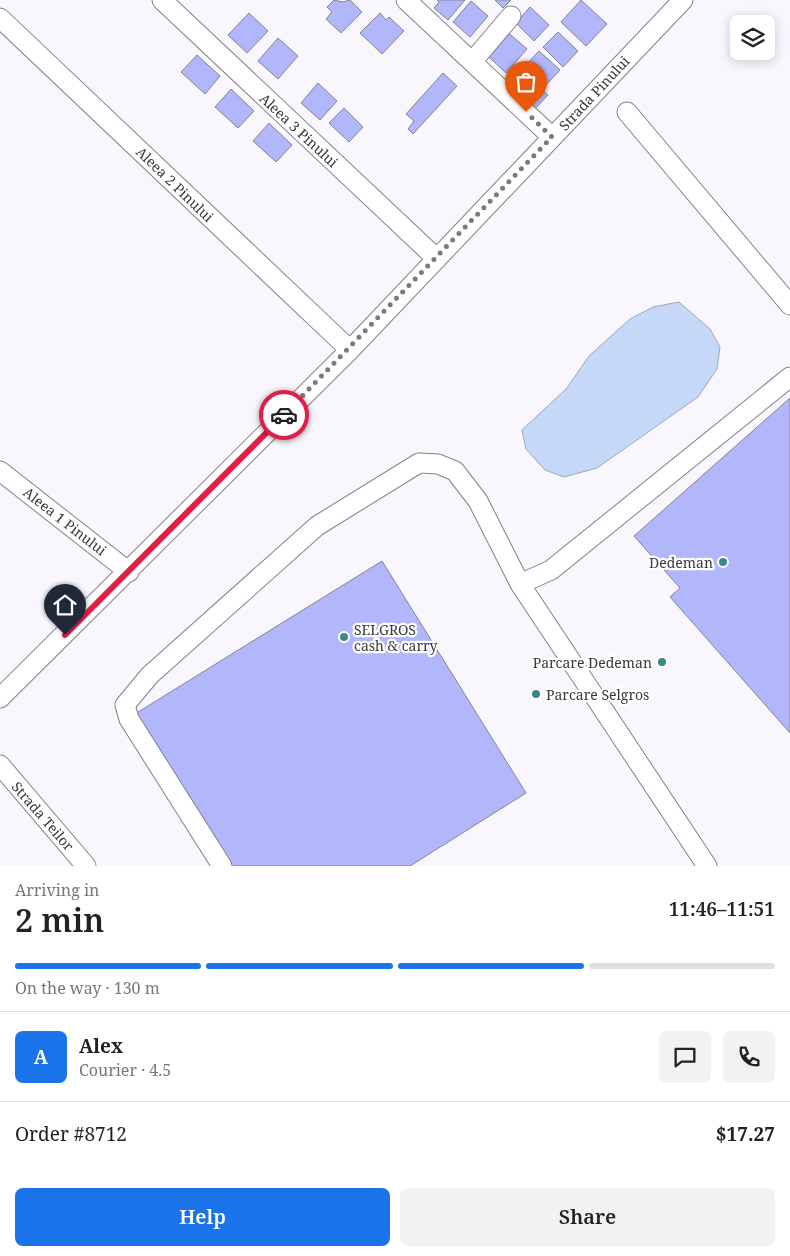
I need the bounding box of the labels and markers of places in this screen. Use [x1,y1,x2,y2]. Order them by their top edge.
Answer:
pin [505,61,547,112]
place label: Dedeman [649,553,713,572]
marker: Dedeman [717,556,729,568]
pin [44,584,86,635]
place label: SELGROS cash & carry [354,620,438,655]
marker: SELGROS cash & carry [338,631,350,643]
place label: Parcare Dedeman [533,653,652,672]
marker: Parcare Dedeman [656,656,668,668]
place label: Parcare Selgros [546,685,649,704]
marker: Parcare Selgros [530,688,542,700]

